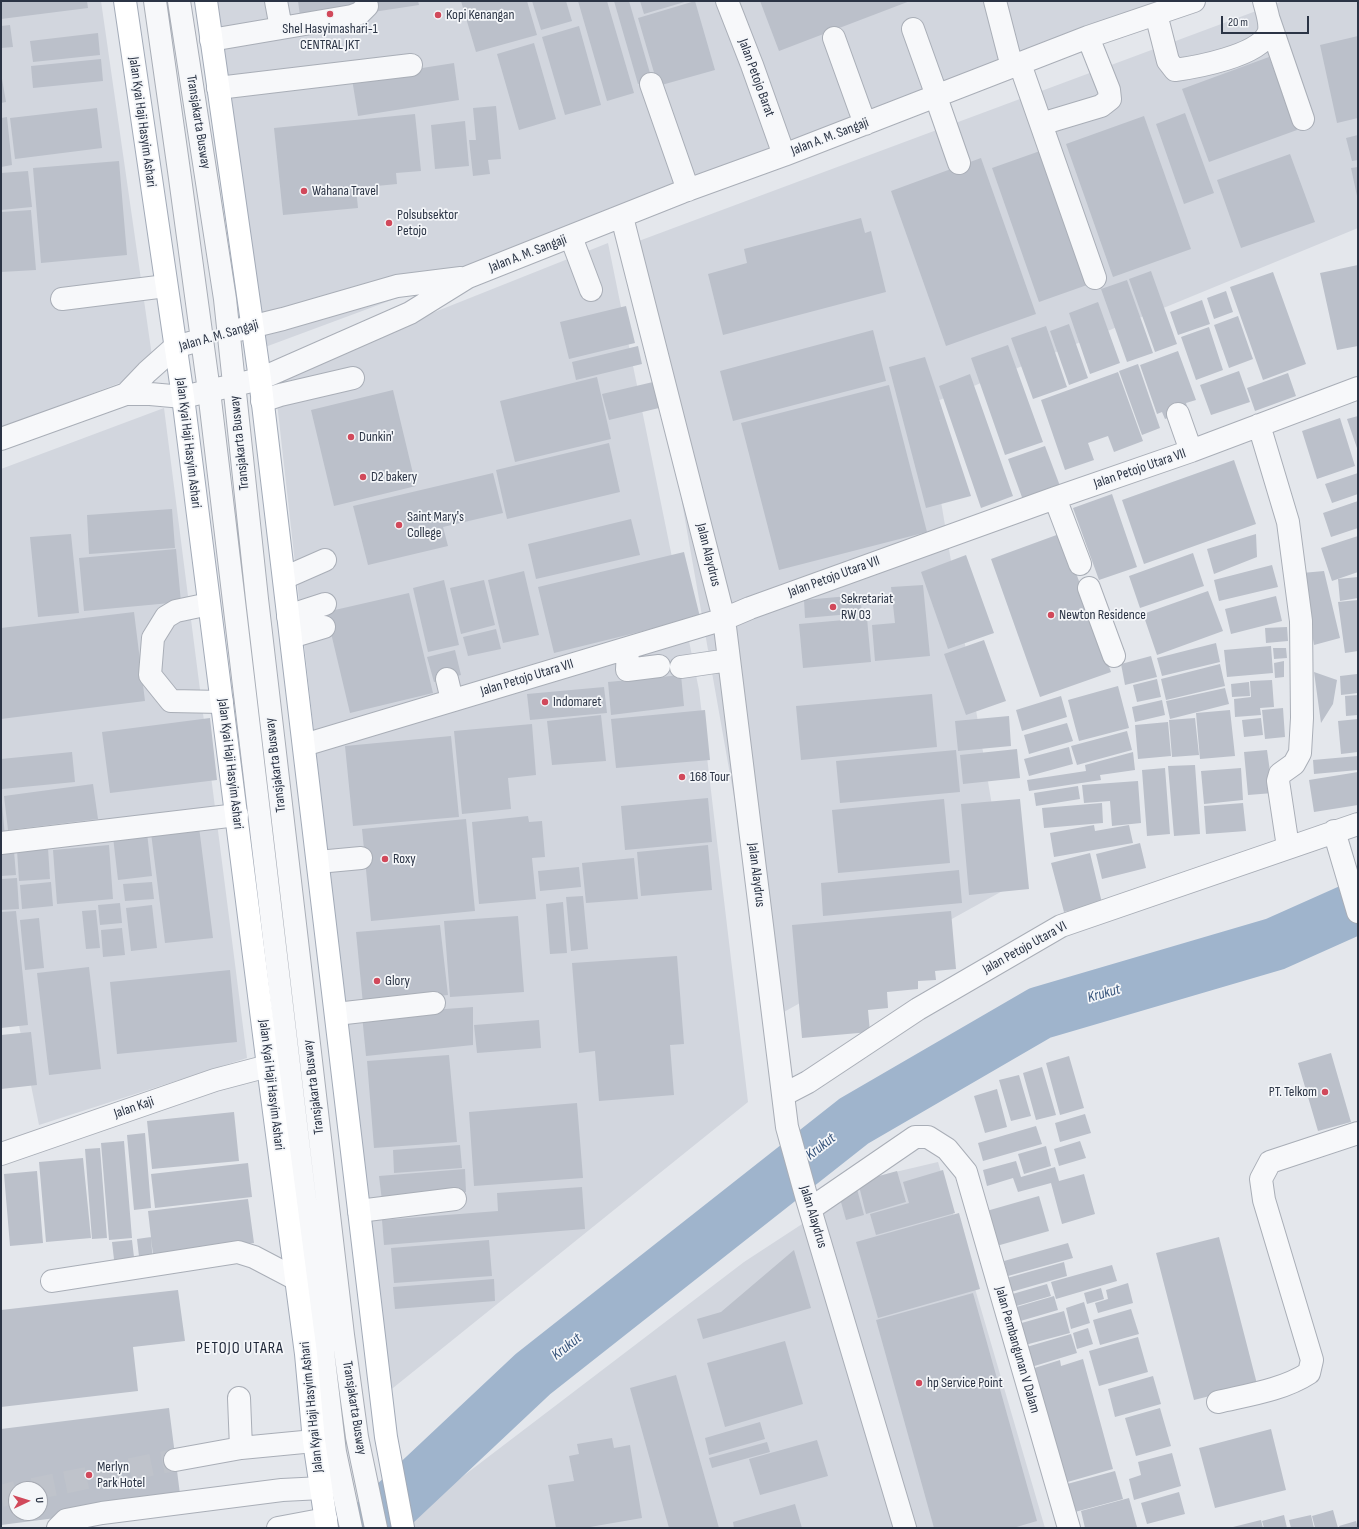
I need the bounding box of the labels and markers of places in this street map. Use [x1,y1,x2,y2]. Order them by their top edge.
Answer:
place label: Kopi Kenangan [446,7,514,23]
marker: Shel Hasyimashari-1 CENTRAL JKT [325,9,335,19]
marker: Kopi Kenangan [433,10,443,20]
place label: Shel Hasyimashari-1 CENTRAL JKT [282,21,378,54]
place label: Wahana Travel [312,183,378,199]
marker: Wahana Travel [299,186,309,196]
place label: Polsubsektor Petojo [397,207,458,240]
marker: Polsubsektor Petojo [384,218,394,228]
place label: Dunkin' [359,429,393,445]
marker: Dunkin' [346,432,356,442]
place label: D2 bakery [371,469,417,485]
marker: D2 bakery [358,472,368,482]
place label: Saint Mary's College [407,509,464,542]
marker: Saint Mary's College [394,520,404,530]
place label: Sekretariat RW 03 [841,591,893,624]
marker: Sekretariat RW 03 [828,602,838,612]
place label: Newton Residence [1059,607,1146,623]
marker: Newton Residence [1046,610,1056,620]
place label: Indomaret [553,694,601,710]
marker: Indomaret [540,697,550,707]
place label: 168 Tour [690,769,730,785]
marker: 168 Tour [677,772,687,782]
place label: Roxy [393,851,416,867]
marker: Roxy [380,854,390,864]
place label: Glory [385,973,410,989]
marker: Glory [372,976,382,986]
place label: PT. Telkom [1269,1084,1317,1100]
marker: PT. Telkom [1320,1087,1330,1097]
place label: hp Service Point [927,1375,1003,1391]
marker: hp Service Point [914,1378,924,1388]
place label: Merlyn Park Hotel [97,1459,145,1492]
marker: Merlyn Park Hotel [84,1470,94,1480]

